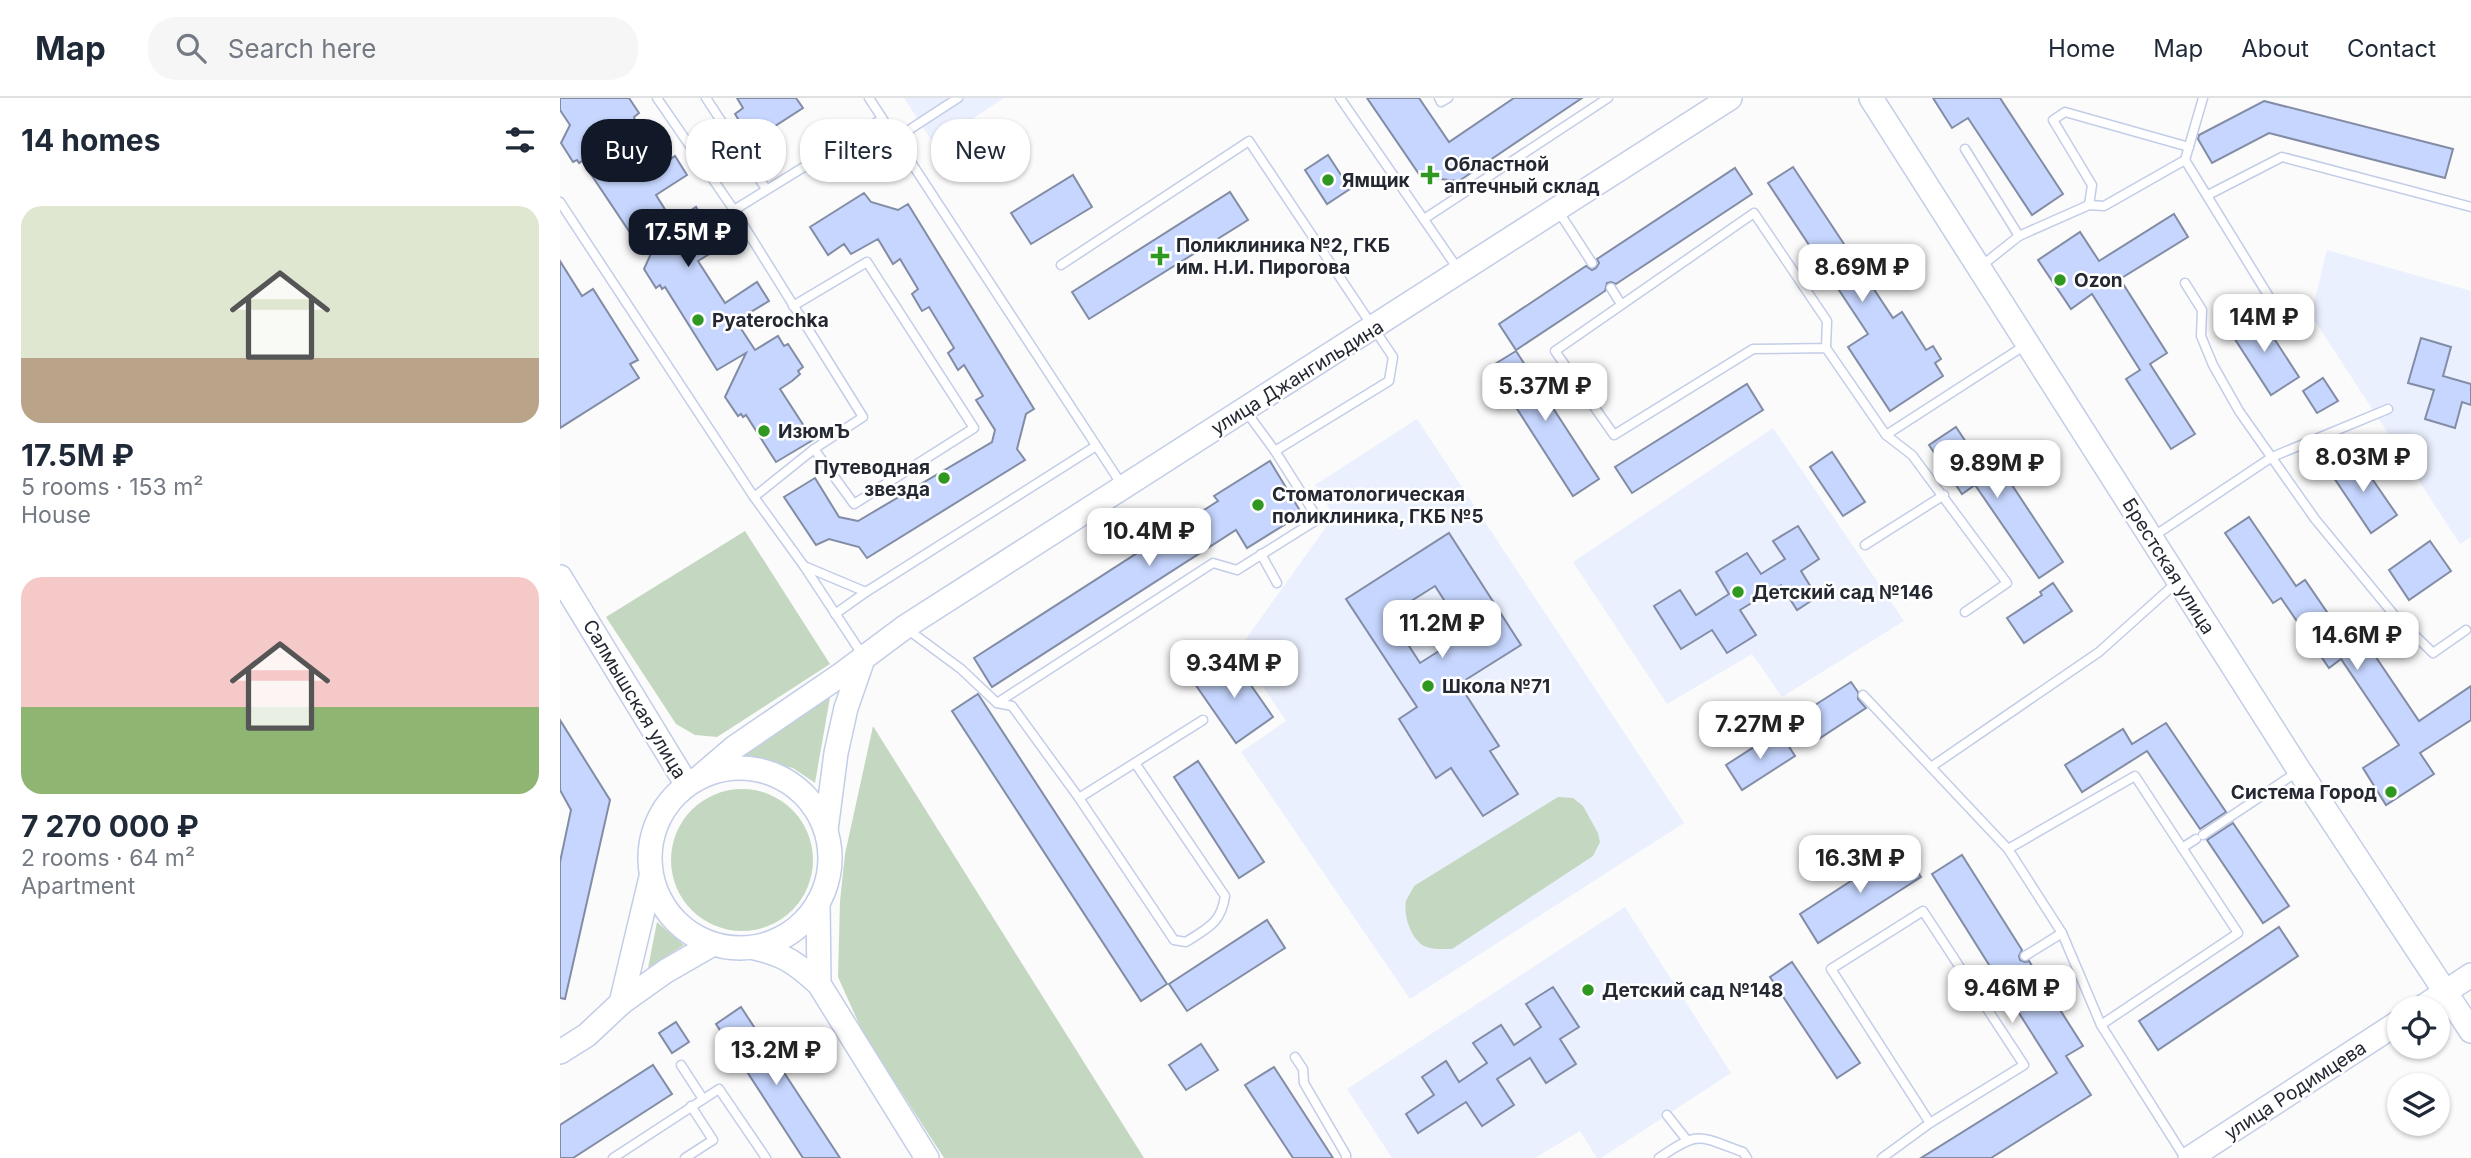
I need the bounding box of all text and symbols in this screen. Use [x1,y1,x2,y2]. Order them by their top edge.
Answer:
search box [148,17,638,80]
text: Map [35,28,106,68]
icon: search [172,29,210,67]
text: Search here [228,33,376,64]
text: Home [2048,34,2115,63]
text: Map [2153,34,2203,63]
text: About [2241,34,2309,63]
text: Contact [2347,34,2436,63]
chip: Buy [581,119,672,182]
chip: Rent [686,119,786,182]
chip: Filters [800,119,917,182]
chip: New [931,119,1030,182]
icon: filters [501,121,539,159]
text: 14 homes [21,122,160,158]
place label: Областной аптечный склад [1444,153,1600,198]
marker: Областной аптечный склад [1422,167,1438,183]
place label: Ямщик [1342,169,1410,192]
marker: Ямщик [1320,172,1336,188]
pin: 17.5M ₽ [623,209,753,269]
text: 17.5M ₽ [645,218,731,246]
place label: Поликлиника №2, ГКБ им. Н.И. Пирогова [1176,234,1390,279]
pin: 8.69M ₽ [1797,244,1927,304]
marker: Поликлиника №2, ГКБ им. Н.И. Пирогова [1150,246,1170,266]
icon: home [217,252,343,378]
text: 8.69M ₽ [1814,253,1910,281]
place label: Ozon [2074,269,2123,292]
marker: Ozon [2052,272,2068,288]
pin: 14M ₽ [2215,294,2313,354]
text: 14M ₽ [2229,303,2299,331]
place label: Pyaterochka [712,309,829,332]
marker: Pyaterochka [690,312,706,328]
street label: улица Джангильдина [1207,315,1388,440]
pin: 5.37M ₽ [1480,364,1610,423]
text: 5.37M ₽ [1498,372,1592,400]
place label: ИзюмЪ [778,420,850,443]
marker: ИзюмЪ [756,423,772,439]
pin: 8.03M ₽ [2298,434,2428,494]
text: 17.5M ₽ [21,437,134,473]
pin: 9.89M ₽ [1932,440,2062,500]
text: 8.03M ₽ [2315,443,2411,471]
text: 9.89M ₽ [1949,449,2045,477]
place label: Путеводная звезда [814,456,930,501]
marker: Путеводная звезда [936,470,952,486]
text: 5 rooms · 153 m² [21,473,203,501]
place label: Стоматологическая поликлиника, ГКБ №5 [1272,483,1484,528]
street label: Брестская улица [2117,494,2220,639]
marker: Стоматологическая поликлиника, ГКБ №5 [1250,497,1266,513]
text: House [21,501,91,529]
pin: 10.4M ₽ [1084,508,1214,568]
text: 10.4M ₽ [1103,517,1195,545]
place label: Детский сад №146 [1752,581,1933,604]
marker: Детский сад №146 [1730,584,1746,600]
pin: 11.2M ₽ [1377,601,1507,660]
text: 11.2M ₽ [1399,609,1485,637]
pin: 14.6M ₽ [2292,612,2422,672]
street label: Салмышская улица [578,616,691,783]
text: 14.6M ₽ [2312,621,2402,649]
icon: home [217,623,343,749]
pin: 9.34M ₽ [1169,640,1299,700]
text: 9.34M ₽ [1186,649,1282,677]
place label: Школа №71 [1442,675,1550,698]
marker: Школа №71 [1420,678,1436,694]
pin: 7.27M ₽ [1695,702,1825,761]
text: 7.27M ₽ [1715,710,1805,738]
place label: Система Город [2231,781,2377,804]
marker: Система Город [2383,784,2399,800]
text: 7 270 000 ₽ [21,808,199,844]
pin: 16.3M ₽ [1795,836,1925,895]
text: 2 rooms · 64 m² [21,844,195,872]
text: 16.3M ₽ [1815,844,1905,872]
text: Apartment [21,872,135,900]
pin: 9.46M ₽ [1947,965,2077,1025]
text: 9.46M ₽ [1964,974,2060,1002]
place label: Детский сад №148 [1602,979,1783,1002]
marker: Детский сад №148 [1580,982,1596,998]
map controls [2387,996,2450,1136]
button: locate [2387,996,2450,1059]
pin: 13.2M ₽ [711,1028,841,1087]
text: 13.2M ₽ [731,1036,821,1064]
street label: улица Родимцева [2220,1036,2370,1145]
button: layers [2387,1073,2450,1136]

